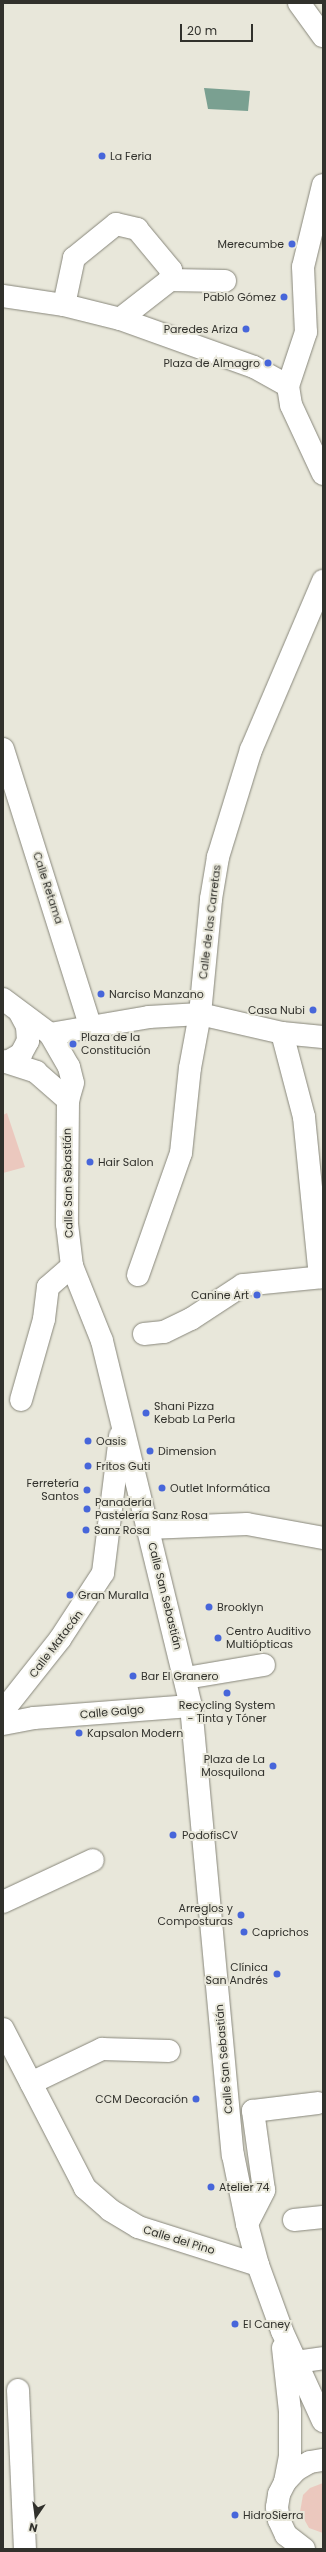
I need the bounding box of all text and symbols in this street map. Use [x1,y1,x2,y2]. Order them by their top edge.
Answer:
scale bar [182,16,255,42]
text: 20 m [187,22,217,39]
place label: La Feria [110,149,152,163]
marker: La Feria [97,151,107,161]
place label: Merecumbe [217,237,284,251]
marker: Merecumbe [287,239,297,249]
place label: Pablo Gómez [203,290,276,304]
marker: Pablo Gómez [279,292,289,302]
place label: Paredes Ariza [164,322,238,336]
marker: Paredes Ariza [241,324,251,334]
place label: Plaza de Almagro [163,356,260,370]
marker: Plaza de Almagro [263,358,273,368]
street label: Calle Retama [30,850,66,926]
street label: Calle de las Carretas [196,864,224,980]
place label: Narciso Manzano [109,987,204,1001]
marker: Narciso Manzano [96,989,106,999]
place label: Casa Nubi [248,1003,305,1017]
marker: Casa Nubi [308,1005,318,1015]
place label: Plaza de la Constitución [81,1031,151,1057]
marker: Plaza de la Constitución [68,1039,78,1049]
street label: Calle San Sebastián [60,1128,76,1238]
place label: Hair Salon [98,1155,153,1169]
marker: Hair Salon [85,1157,95,1167]
place label: Canine Art [191,1288,249,1302]
marker: Canine Art [252,1290,262,1300]
place label: Shani Pizza Kebab La Perla [154,1400,235,1426]
marker: Shani Pizza Kebab La Perla [141,1408,151,1418]
place label: Oasis [96,1434,126,1448]
marker: Oasis [83,1436,93,1446]
place label: Dimension [158,1444,216,1458]
marker: Dimension [145,1446,155,1456]
place label: Fritos Guti [96,1459,150,1473]
marker: Fritos Guti [83,1461,93,1471]
place label: Ferretería Santos [27,1477,79,1503]
place label: Outlet Informática [170,1481,270,1495]
marker: Outlet Informática [157,1483,167,1493]
marker: Ferretería Santos [82,1485,92,1495]
place label: Panadería Pastelería Sanz Rosa [95,1496,208,1522]
marker: Panadería Pastelería Sanz Rosa [82,1504,92,1514]
place label: Sanz Rosa [94,1523,150,1537]
marker: Sanz Rosa [81,1525,91,1535]
street label: Calle San Sebastián [145,1541,185,1651]
place label: Gran Muralla [78,1588,149,1602]
marker: Gran Muralla [65,1590,75,1600]
place label: Brooklyn [217,1600,264,1614]
marker: Brooklyn [204,1602,214,1612]
street label: Calle Matacán [26,1608,86,1680]
place label: Centro Auditivo Multiópticas [226,1625,311,1651]
marker: Centro Auditivo Multiópticas [213,1633,223,1643]
place label: Bar El Granero [141,1669,219,1683]
marker: Bar El Granero [128,1671,138,1681]
marker: Recycling System - Tinta y Tóner [222,1688,232,1698]
place label: Recycling System - Tinta y Tóner [179,1699,275,1725]
street label: Calle Galgo [79,1703,145,1721]
place label: Kapsalon Modern [87,1726,183,1740]
marker: Kapsalon Modern [74,1728,84,1738]
place label: Plaza de La Mosquilona [201,1753,265,1779]
marker: Plaza de La Mosquilona [268,1761,278,1771]
place label: PodofisCV [182,1828,238,1842]
marker: PodofisCV [167,1829,179,1841]
place label: Arreglos y Composturas [158,1902,233,1928]
marker: Arreglos y Composturas [236,1910,246,1920]
place label: Caprichos [252,1925,309,1939]
marker: Caprichos [239,1927,249,1937]
place label: Clínica San Andrés [206,1961,268,1987]
marker: Clínica San Andrés [271,1968,283,1980]
street label: Calle San Sebastián [213,2004,235,2114]
place label: CCM Decoración [95,2092,188,2106]
marker: CCM Decoración [191,2094,201,2104]
place label: Atelier 74 [219,2180,269,2194]
marker: Atelier 74 [206,2182,216,2192]
street label: Calle del Pino [142,2223,216,2257]
place label: El Caney [243,2317,290,2331]
marker: El Caney [230,2319,240,2329]
north arrow [16,2496,56,2536]
place label: HidroSierra [243,2508,304,2522]
marker: HidroSierra [230,2510,240,2520]
text: N [27,2519,39,2536]

